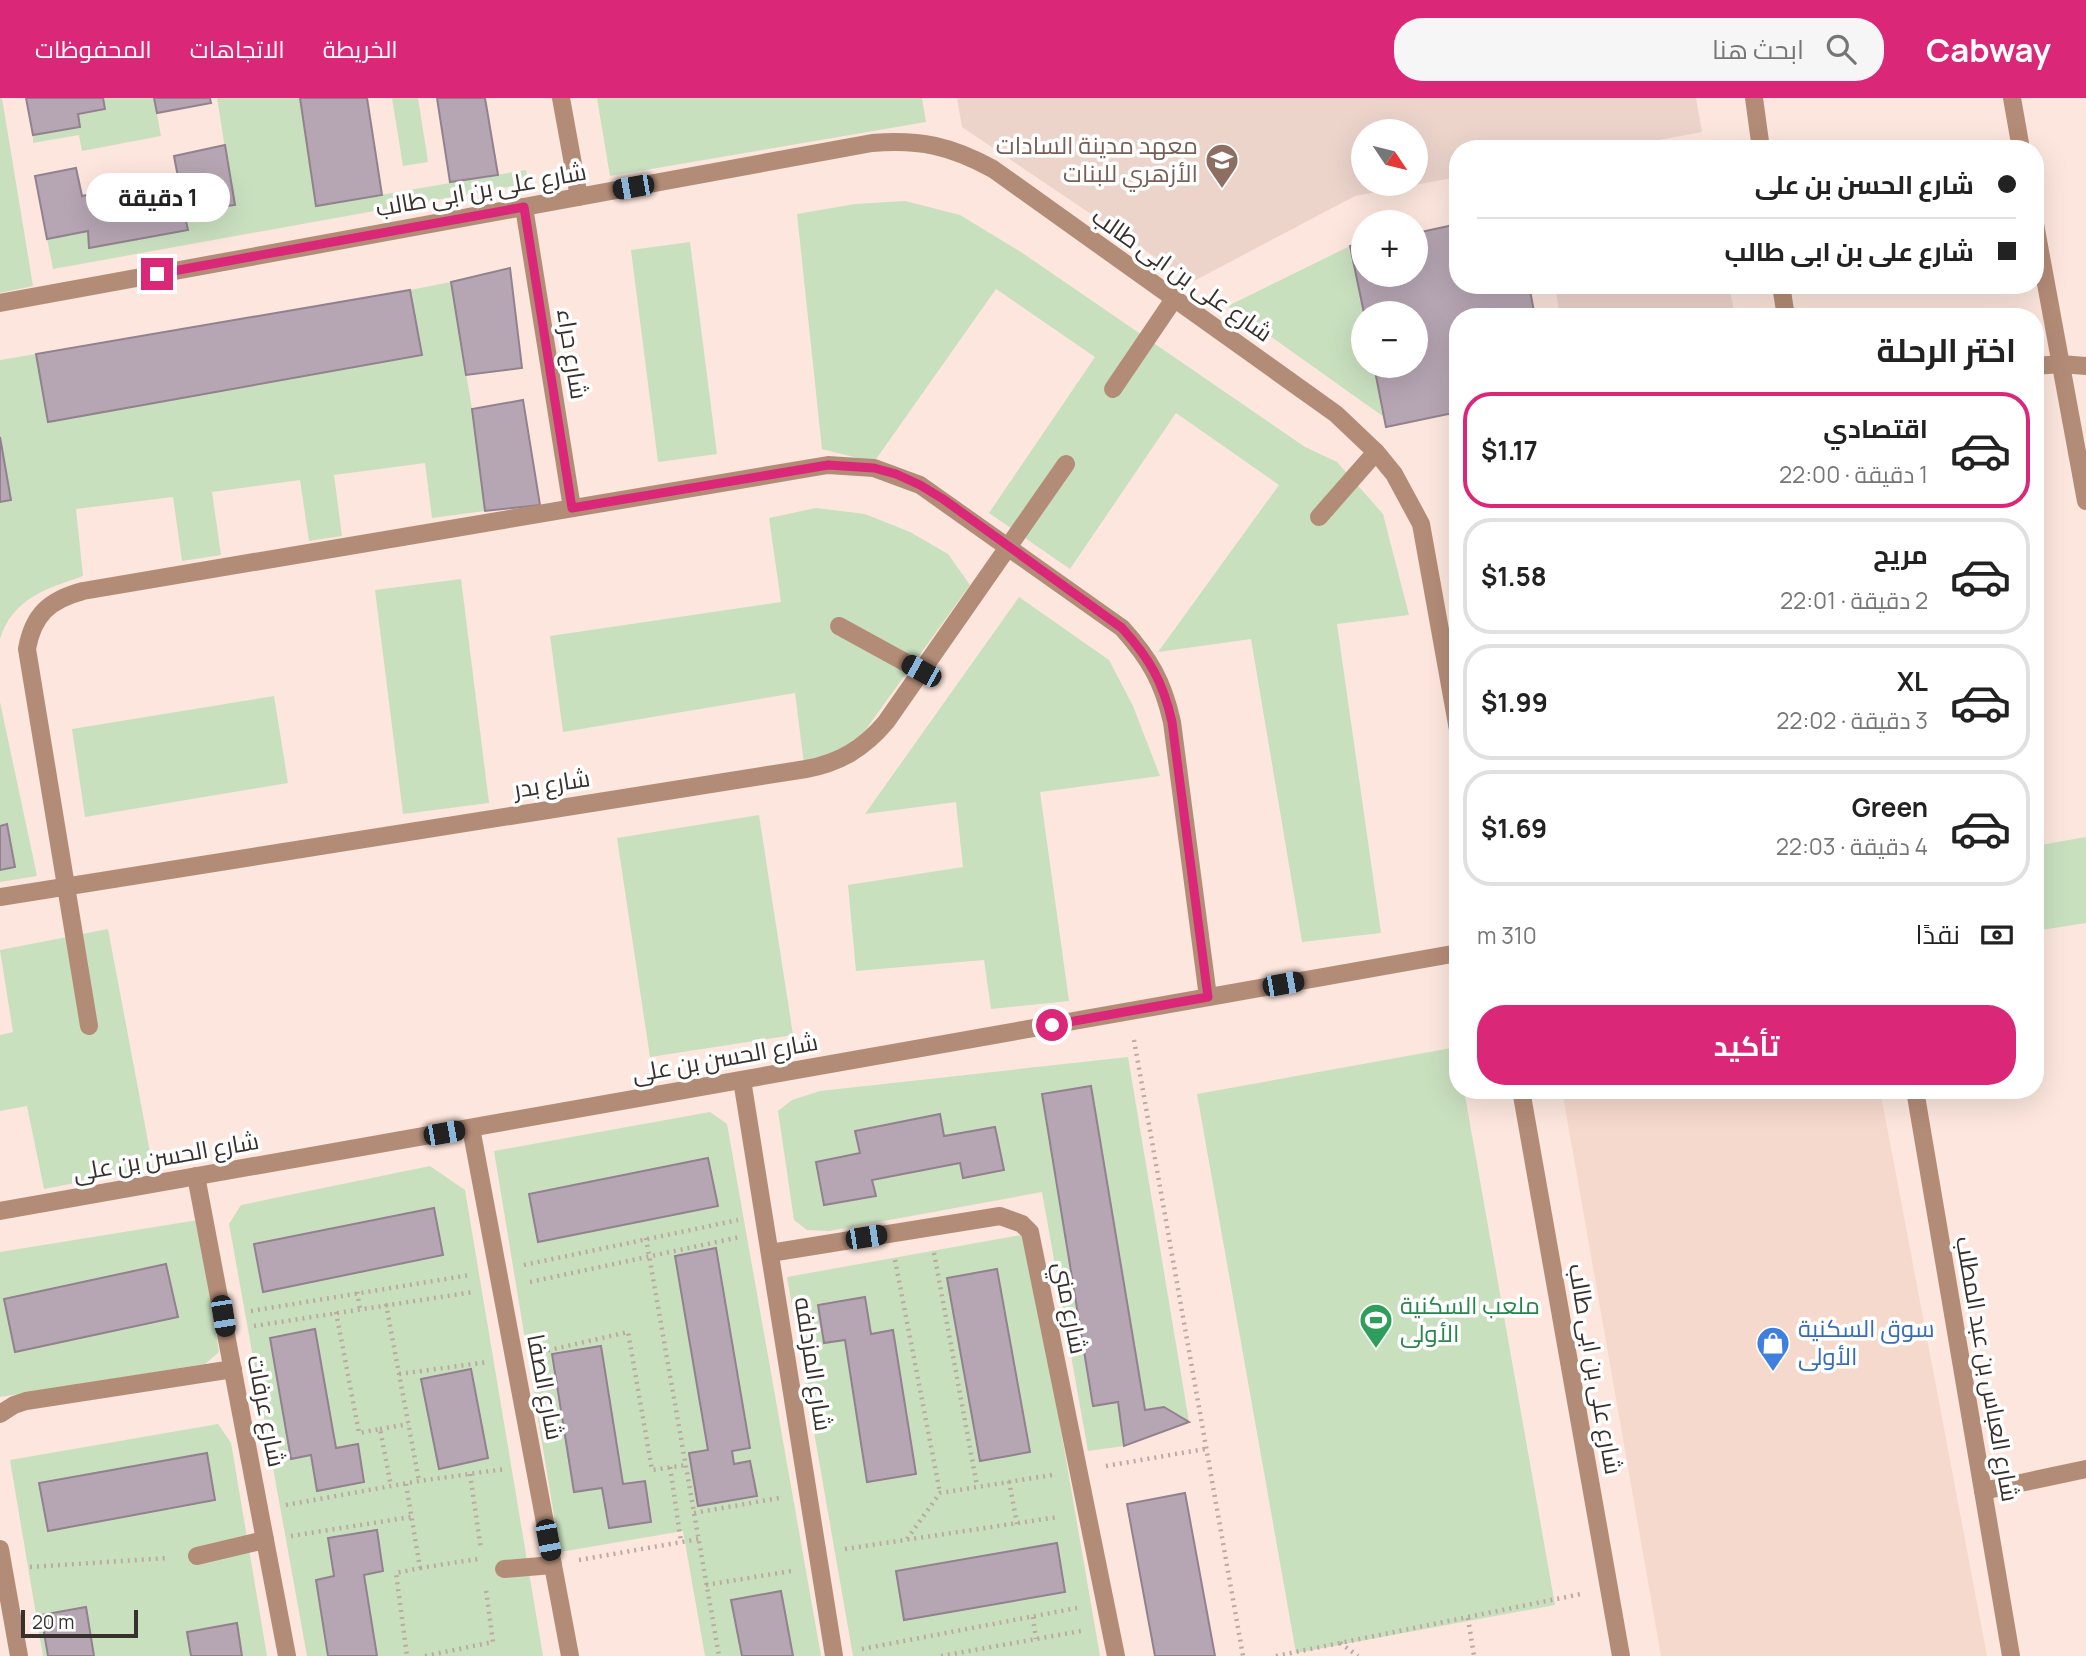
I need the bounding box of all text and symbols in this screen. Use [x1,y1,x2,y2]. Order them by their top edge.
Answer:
search box [1394,18,1884,81]
text: Cabway [1926,27,2051,72]
icon: search [1822,30,1860,68]
text: ابحث هنا [1712,31,1804,67]
text: المحفوظات [35,32,152,65]
text: الاتجاهات [190,32,285,65]
text: الخريطة [323,32,398,65]
north arrow [1351,119,1428,196]
map controls [1351,119,1428,378]
place label: معهد مدينة السادات الأزهري للبنات [996,128,1198,192]
school or university icon: معهد مدينة السادات الأزهري للبنات [1203,141,1241,190]
street label: شارع على بن ابى طالب [373,154,589,224]
text: شارع الحسن بن على [1755,166,1974,202]
callout: 1 دقيقة [85,172,229,222]
car [611,173,656,201]
text: 1 دقيقة [118,181,198,213]
street label: شارع على بن ابى طالب [1085,199,1280,349]
button: + [1351,210,1428,287]
text: شارع على بن ابى طالب [1725,233,1974,269]
route end [141,258,173,290]
button: − [1351,301,1428,378]
street label: شارع حراء [549,306,597,402]
text: اختر الرحلة [1877,328,2016,372]
text: اقتصادي [1823,410,1928,446]
icon: car [1949,419,2012,482]
text: $1.17 [1481,432,1538,468]
text: 1 دقيقة · 22:00 [1779,458,1928,490]
text: مريح [1873,536,1928,572]
icon: car [1949,545,2012,608]
text: $1.58 [1481,558,1547,594]
text: 2 دقيقة · 22:01 [1780,584,1928,616]
car [898,652,945,690]
text: XL [1897,663,1928,699]
icon: car [1949,671,2012,734]
text: $1.99 [1481,684,1548,720]
text: 3 دقيقة · 22:02 [1776,704,1928,736]
street label: شارع بدر [509,760,592,806]
text: Green [1852,789,1928,825]
icon: car [1949,797,2012,860]
text: $1.69 [1481,810,1547,846]
text: 4 دقيقة · 22:03 [1776,830,1928,862]
text: نقدًا [1916,916,1960,952]
icon: cash [1978,916,2016,954]
text: 310 m [1477,919,1537,951]
car [1261,970,1306,998]
button: تأكيد [1477,1005,2016,1085]
route start [1036,1009,1068,1041]
street label: شارع الحسن بن على [629,1024,820,1090]
car [422,1119,467,1147]
street label: شارع الحسن بن على [70,1123,261,1189]
car [844,1223,889,1251]
street label: شارع العباس بن عبد المطلب [1948,1234,2028,1504]
street label: شارع مني [1042,1259,1097,1357]
street label: شارع على بن ابى طالب [1561,1261,1631,1477]
place label: ملعب السكنية الأولى [1400,1288,1540,1349]
car [210,1294,237,1338]
street label: شارع المزدلفه [787,1294,841,1433]
sports icon: ملعب السكنية الأولى [1357,1301,1395,1350]
place label: سوق السكنية الأولى [1798,1311,1935,1372]
shop icon: سوق السكنية الأولى [1754,1324,1792,1373]
street label: شارع الصفا [519,1331,573,1443]
street label: شارع عرفات [239,1352,294,1470]
car [534,1517,563,1563]
scale bar [21,1607,138,1639]
text: 20 m [32,1609,74,1635]

